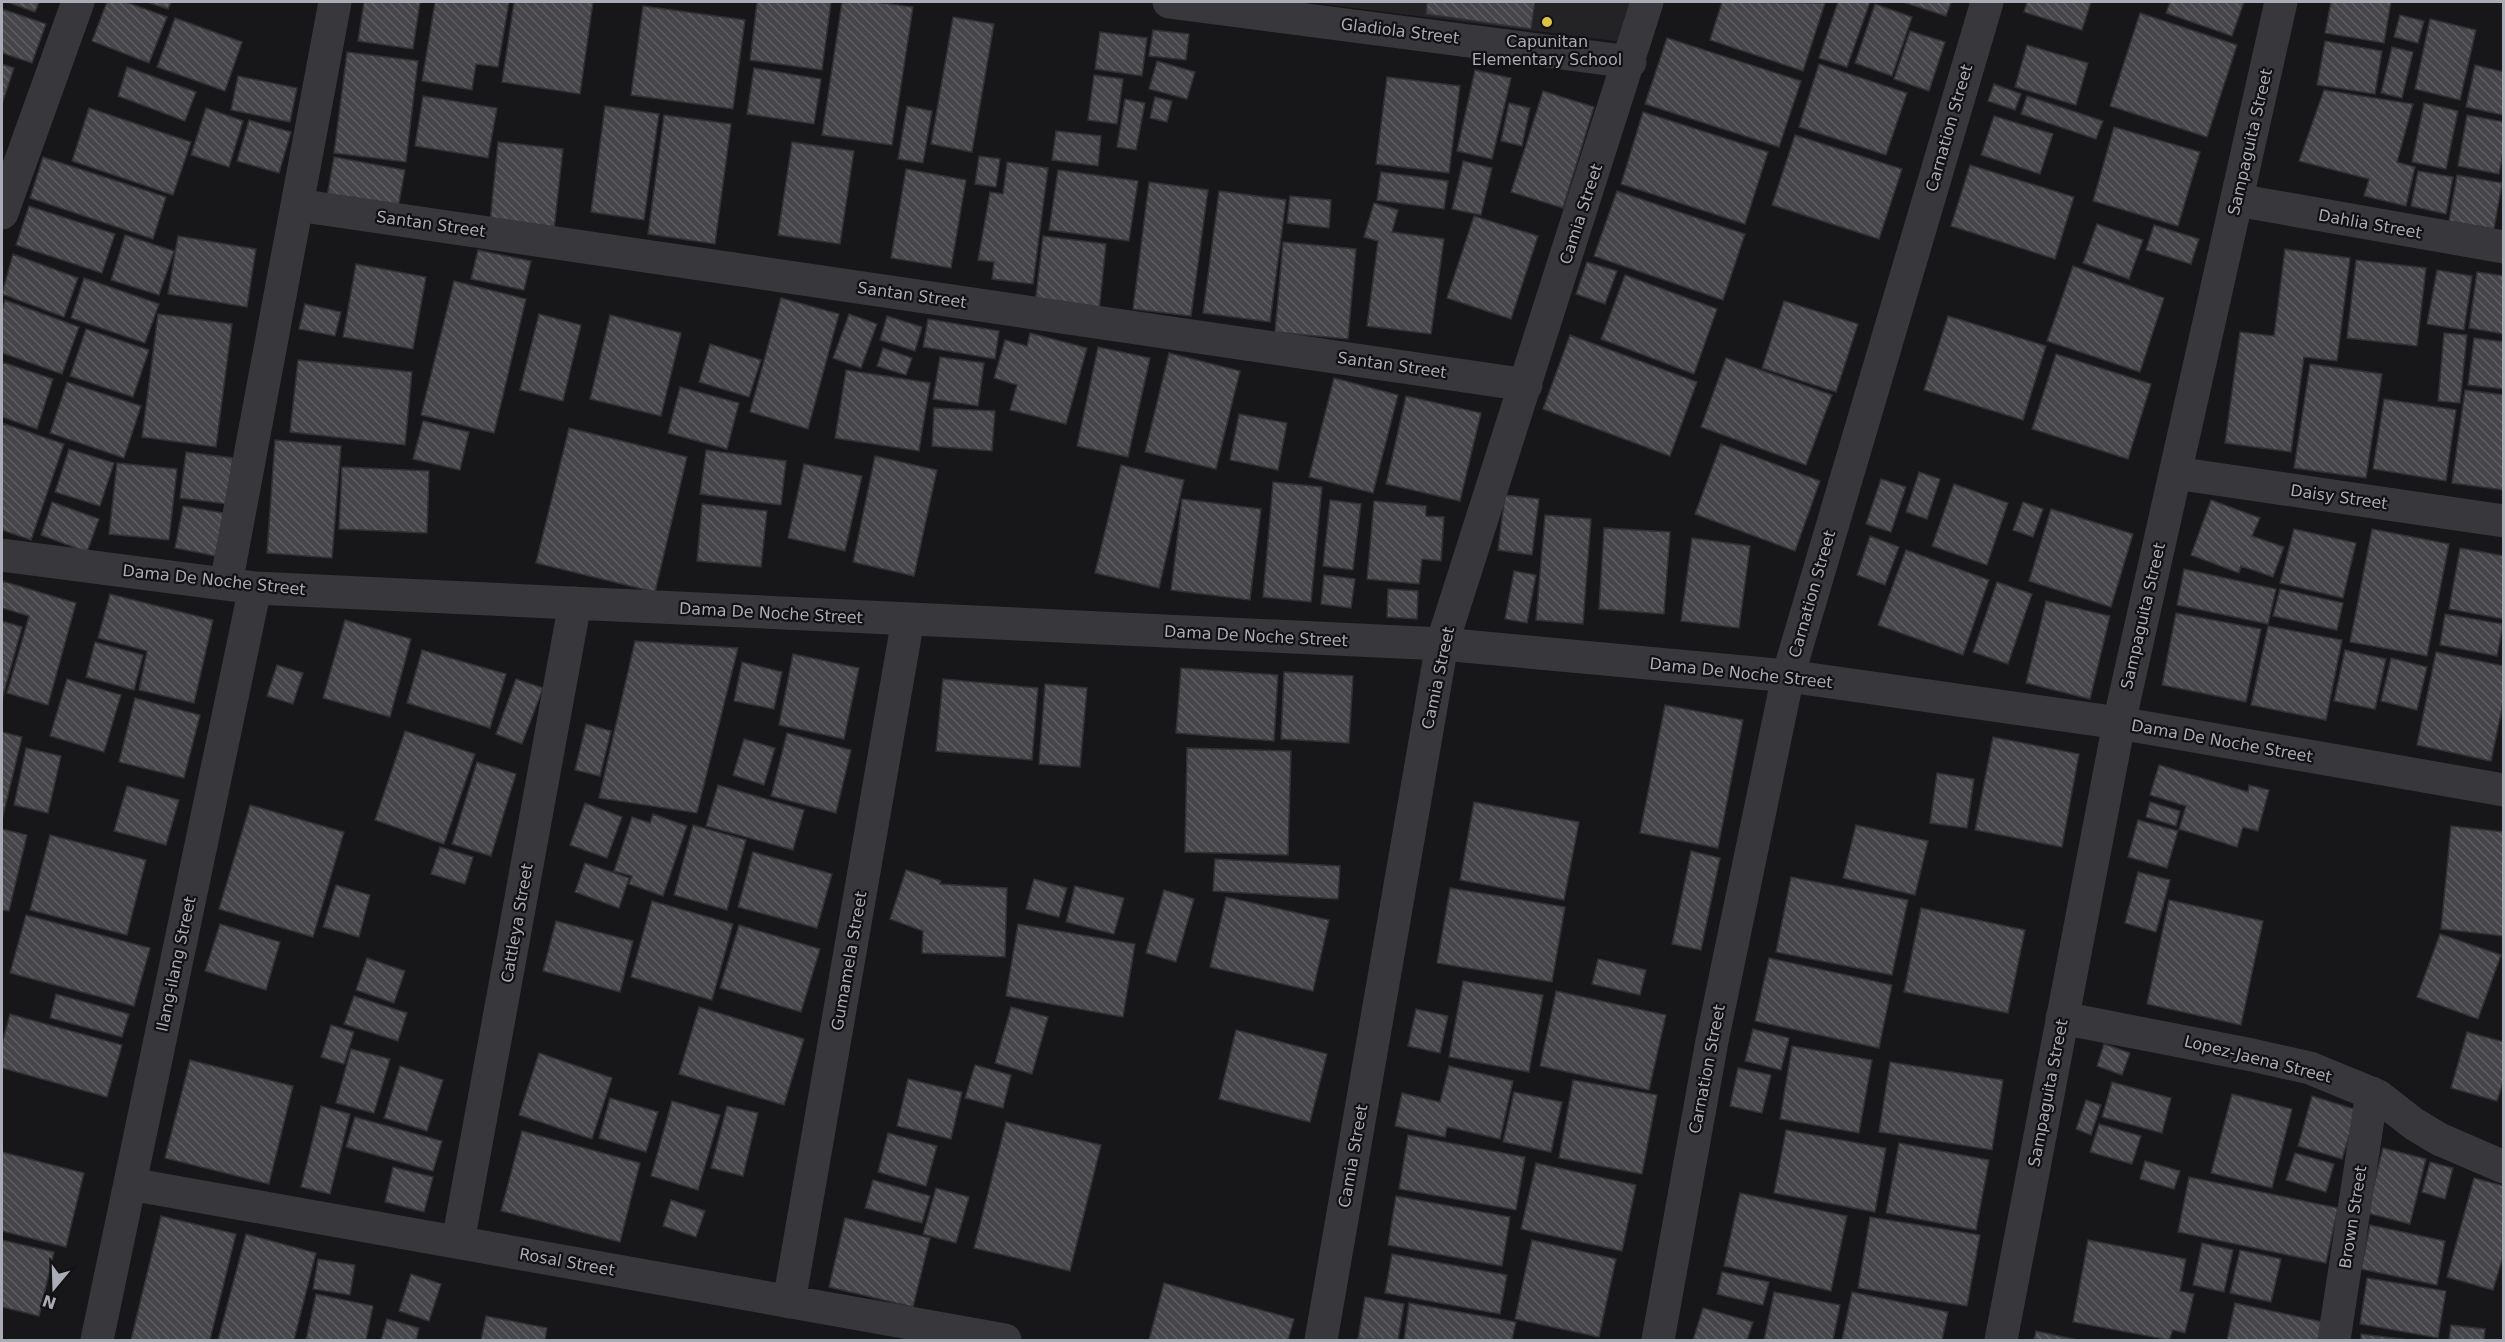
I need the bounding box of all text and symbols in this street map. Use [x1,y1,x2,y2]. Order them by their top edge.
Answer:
street label: Gladiola Street [1340,14,1460,48]
marker: Capunitan Elementary School [1540,15,1554,29]
place label: Capunitan Elementary School [1472,32,1622,69]
street label: Carnation Street [1922,62,1976,194]
street label: Sampaguita Street [2224,67,2276,217]
street label: Camia Street [1556,161,1606,267]
street label: Dahlia Street [2317,206,2423,242]
street label: Santan Street [375,207,487,241]
street label: Santan Street [856,278,968,312]
street label: Santan Street [1336,348,1448,382]
street label: Daisy Street [2289,481,2389,513]
street label: Carnation Street [1785,528,1839,660]
street label: Sampaguita Street [2117,541,2169,691]
street label: Dama De Noche Street [121,561,307,599]
street label: Dama De Noche Street [679,599,863,627]
street label: Dama De Noche Street [1164,622,1348,650]
street label: Camia Street [1418,625,1458,731]
street label: Dama De Noche Street [1648,654,1834,692]
street label: Dama De Noche Street [2130,716,2314,766]
street label: Cattleya Street [497,862,537,984]
street label: Gumamela Street [827,890,871,1032]
street label: Ilang-ilang Street [152,895,200,1033]
street label: Carnation Street [1685,1003,1729,1135]
street label: Sampaguita Street [2024,1018,2072,1168]
street label: Lopez-Jaena Street [2182,1031,2334,1087]
street label: Camia Street [1335,1103,1371,1209]
street label: Brown Street [2335,1164,2371,1270]
street label: Rosal Street [518,1244,616,1280]
north arrow [24,1258,84,1318]
text: N [40,1291,59,1313]

